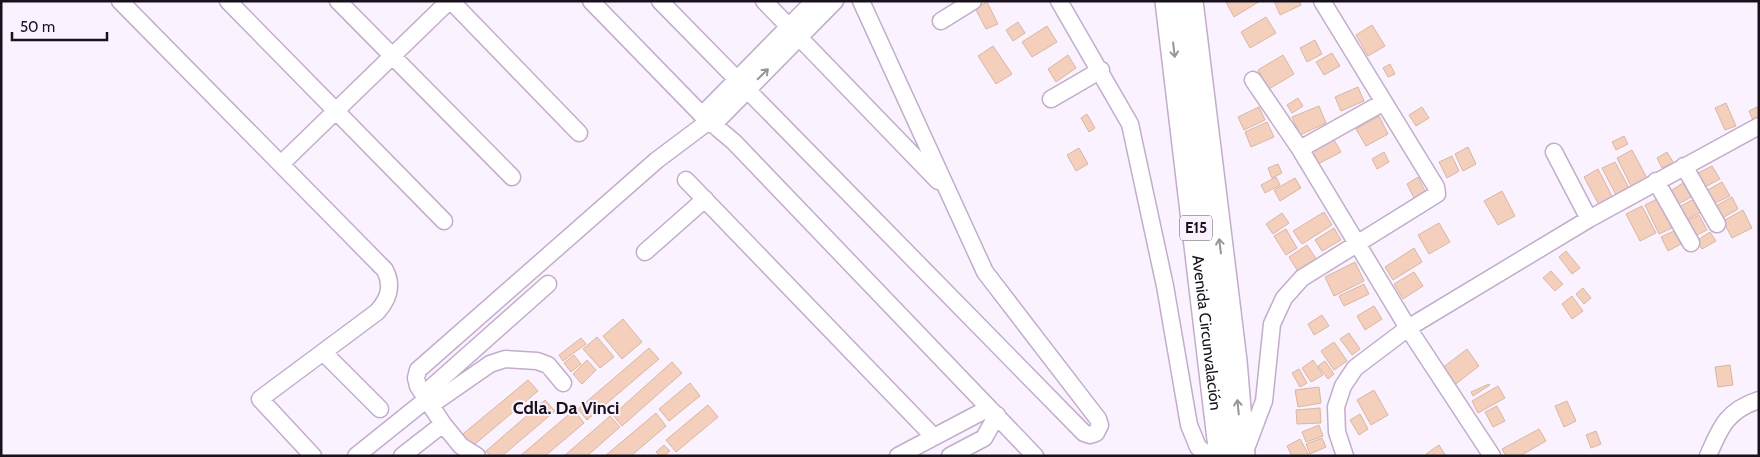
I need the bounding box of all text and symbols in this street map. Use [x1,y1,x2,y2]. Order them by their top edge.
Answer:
scale bar [12,10,108,42]
text: 50 m [20,18,55,36]
one-way arrow [1169,41,1179,57]
one-way arrow [756,68,769,80]
road number: E15 [1180,216,1212,240]
one-way arrow [1214,238,1224,254]
street label: Avenida Circunvalación [1189,254,1226,411]
district label: Cdla. Da Vinci [513,397,619,419]
one-way arrow [1233,399,1243,415]

